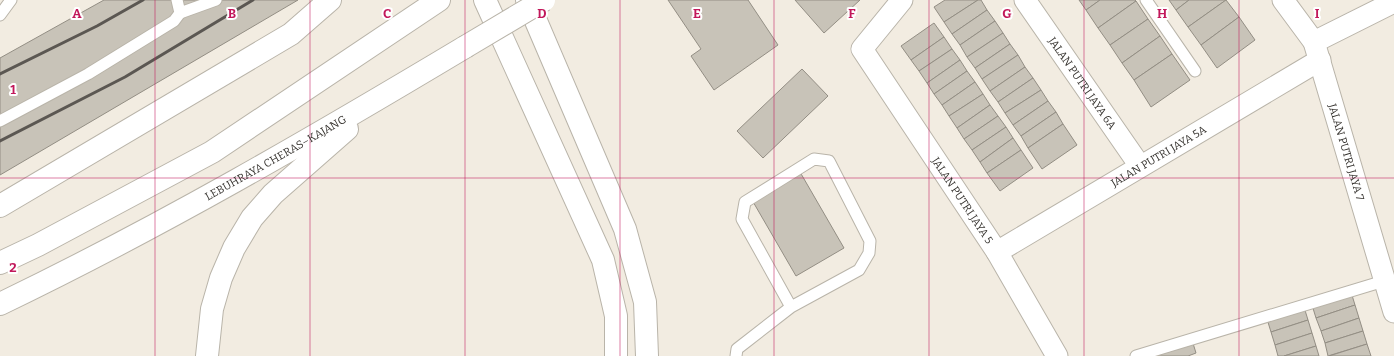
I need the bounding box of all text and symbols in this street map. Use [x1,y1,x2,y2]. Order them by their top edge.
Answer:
text: A [72,6,82,21]
text: B [228,6,236,21]
text: C [383,6,391,21]
text: D [537,6,547,21]
text: E [693,6,701,21]
text: F [848,6,856,21]
text: G [1002,6,1012,21]
text: H [1157,6,1167,21]
text: I [1315,6,1320,21]
street label: JALAN PUTRI JAYA 6A [1045,34,1119,132]
text: 1 [10,82,16,97]
street label: JALAN PUTRI JAYA 7 [1326,101,1367,203]
street label: LEBUHRAYA CHERAS–KAJANG [203,112,348,203]
street label: JALAN PUTRI JAYA 5A [1108,122,1209,190]
street label: JALAN PUTRI JAYA 5 [929,154,996,246]
text: 2 [9,260,17,275]

